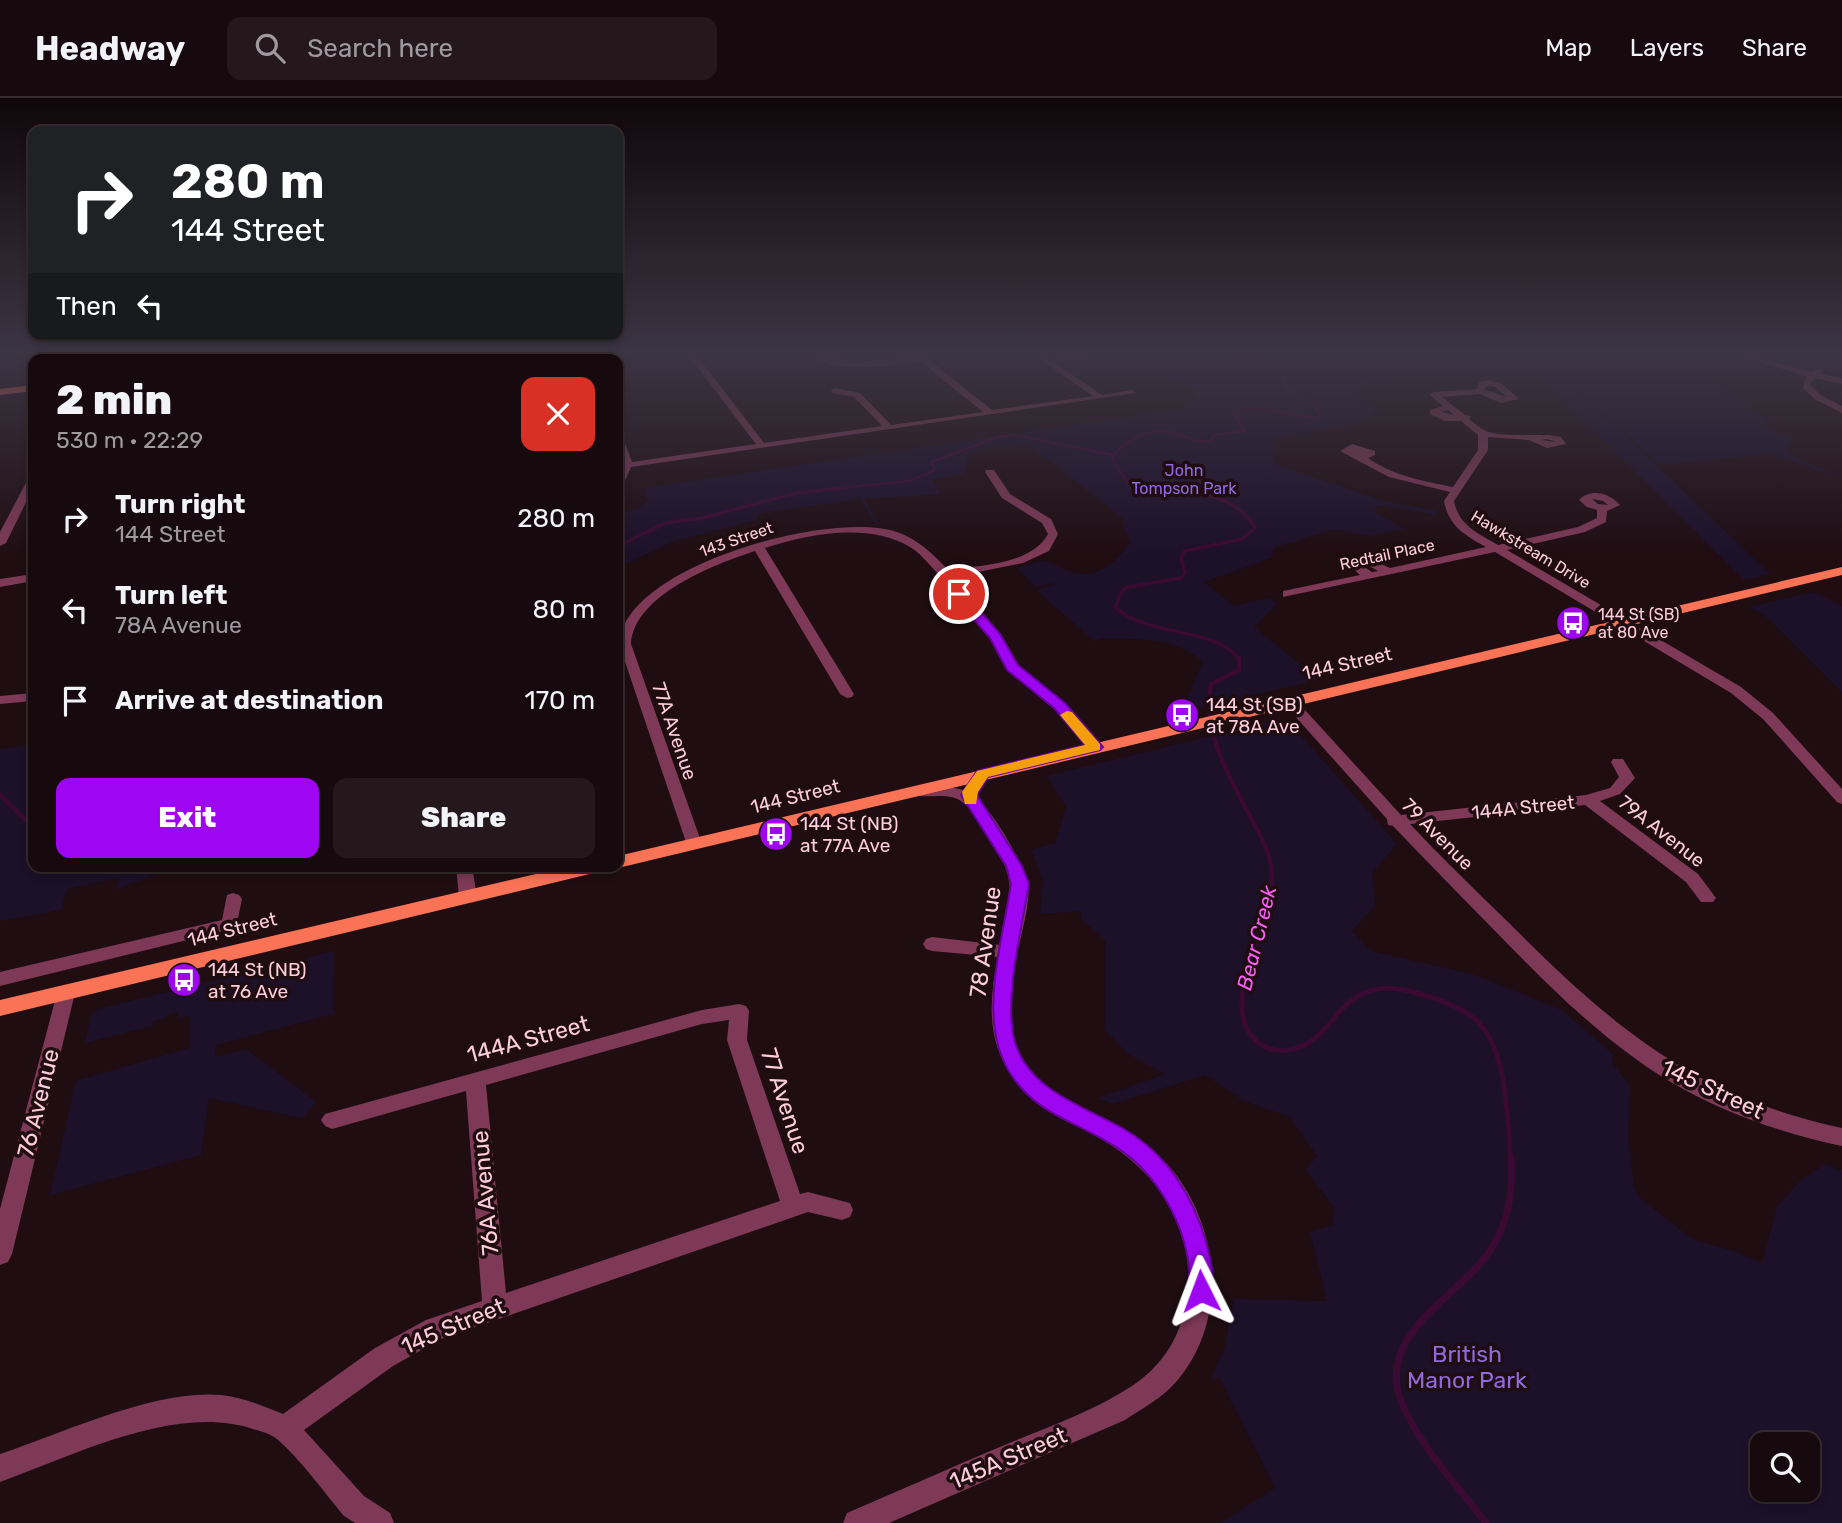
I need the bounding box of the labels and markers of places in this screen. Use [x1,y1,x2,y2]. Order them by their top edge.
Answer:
pin [929,564,989,624]
bus stop icon: 144 St (SB) at 80 Ave [1554,604,1592,642]
place label: 144 St (SB) at 80 Ave [1598,605,1679,642]
place label: 144 St (SB) at 78A Ave [1206,693,1303,738]
bus stop icon: 144 St (SB) at 78A Ave [1163,696,1201,734]
place label: 144 St (NB) at 77A Ave [800,812,899,857]
bus stop icon: 144 St (NB) at 77A Ave [757,815,795,853]
place label: 144 St (NB) at 76 Ave [208,958,307,1003]
bus stop icon: 144 St (NB) at 76 Ave [165,961,203,999]

